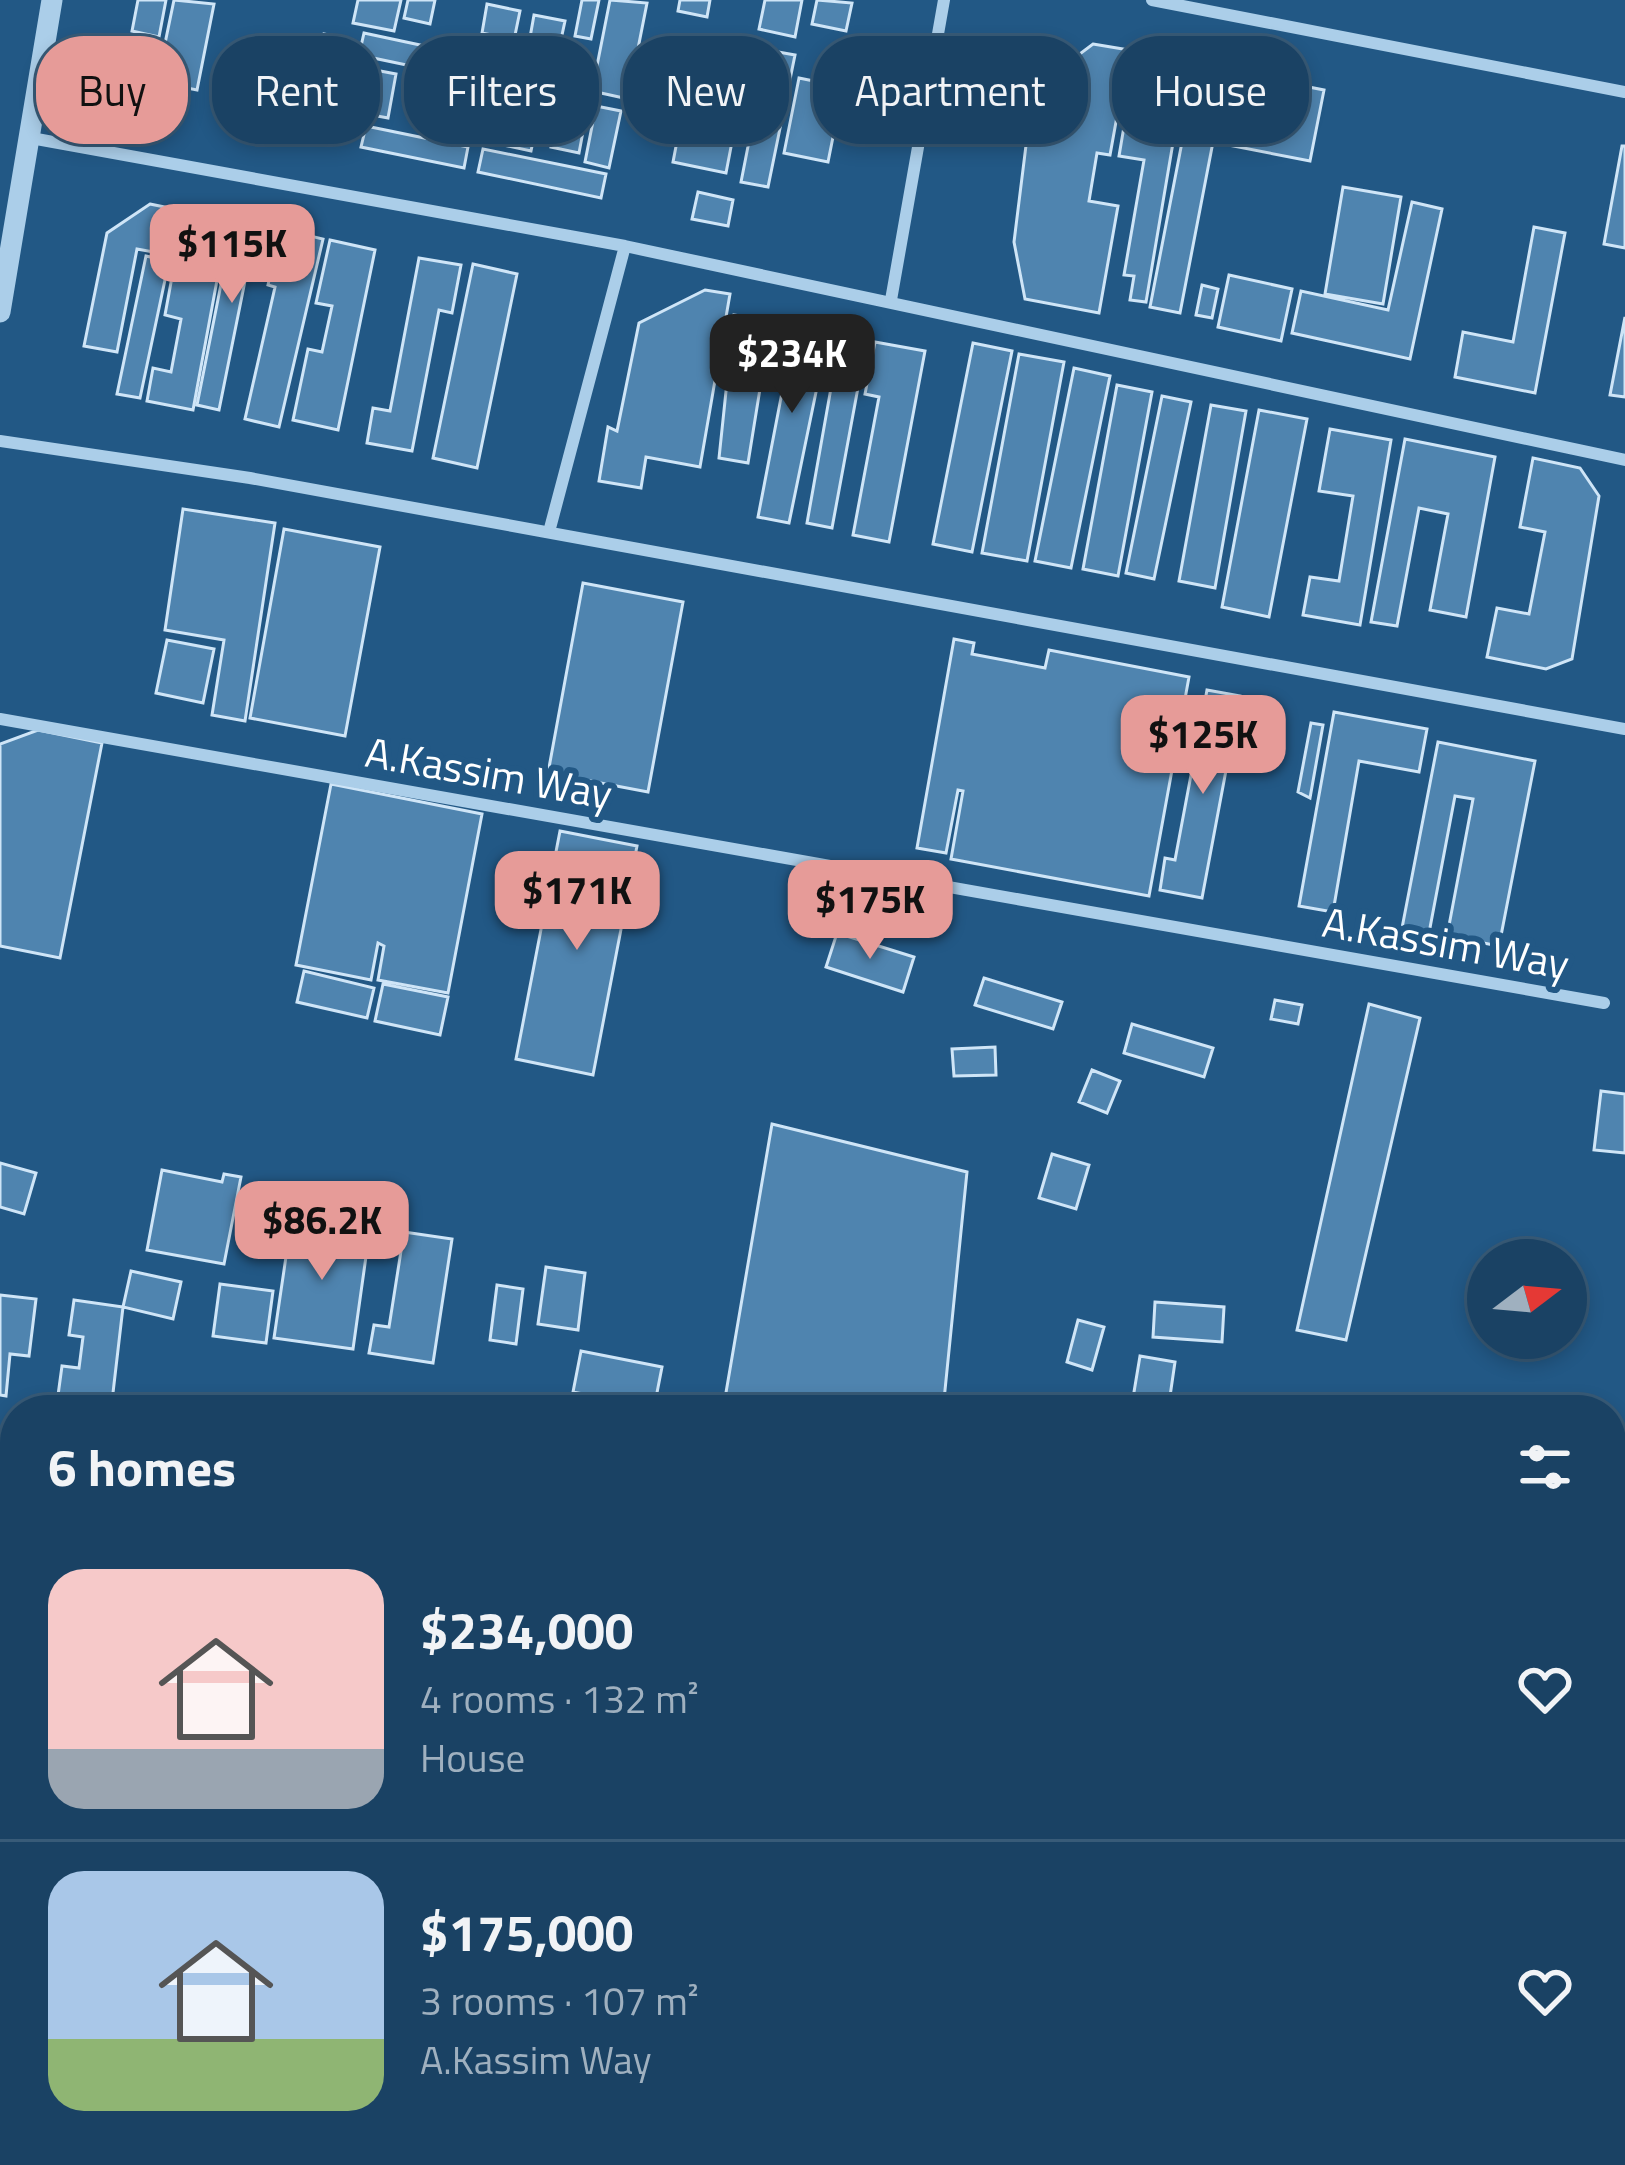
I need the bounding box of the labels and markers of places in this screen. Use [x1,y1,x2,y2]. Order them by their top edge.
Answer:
pin: $115K [148,204,316,306]
pin: $234K [708,314,876,416]
pin: $125K [1119,695,1287,797]
pin: $171K [493,851,661,953]
pin: $175K [786,860,954,962]
pin: $86.2K [224,1181,420,1283]

